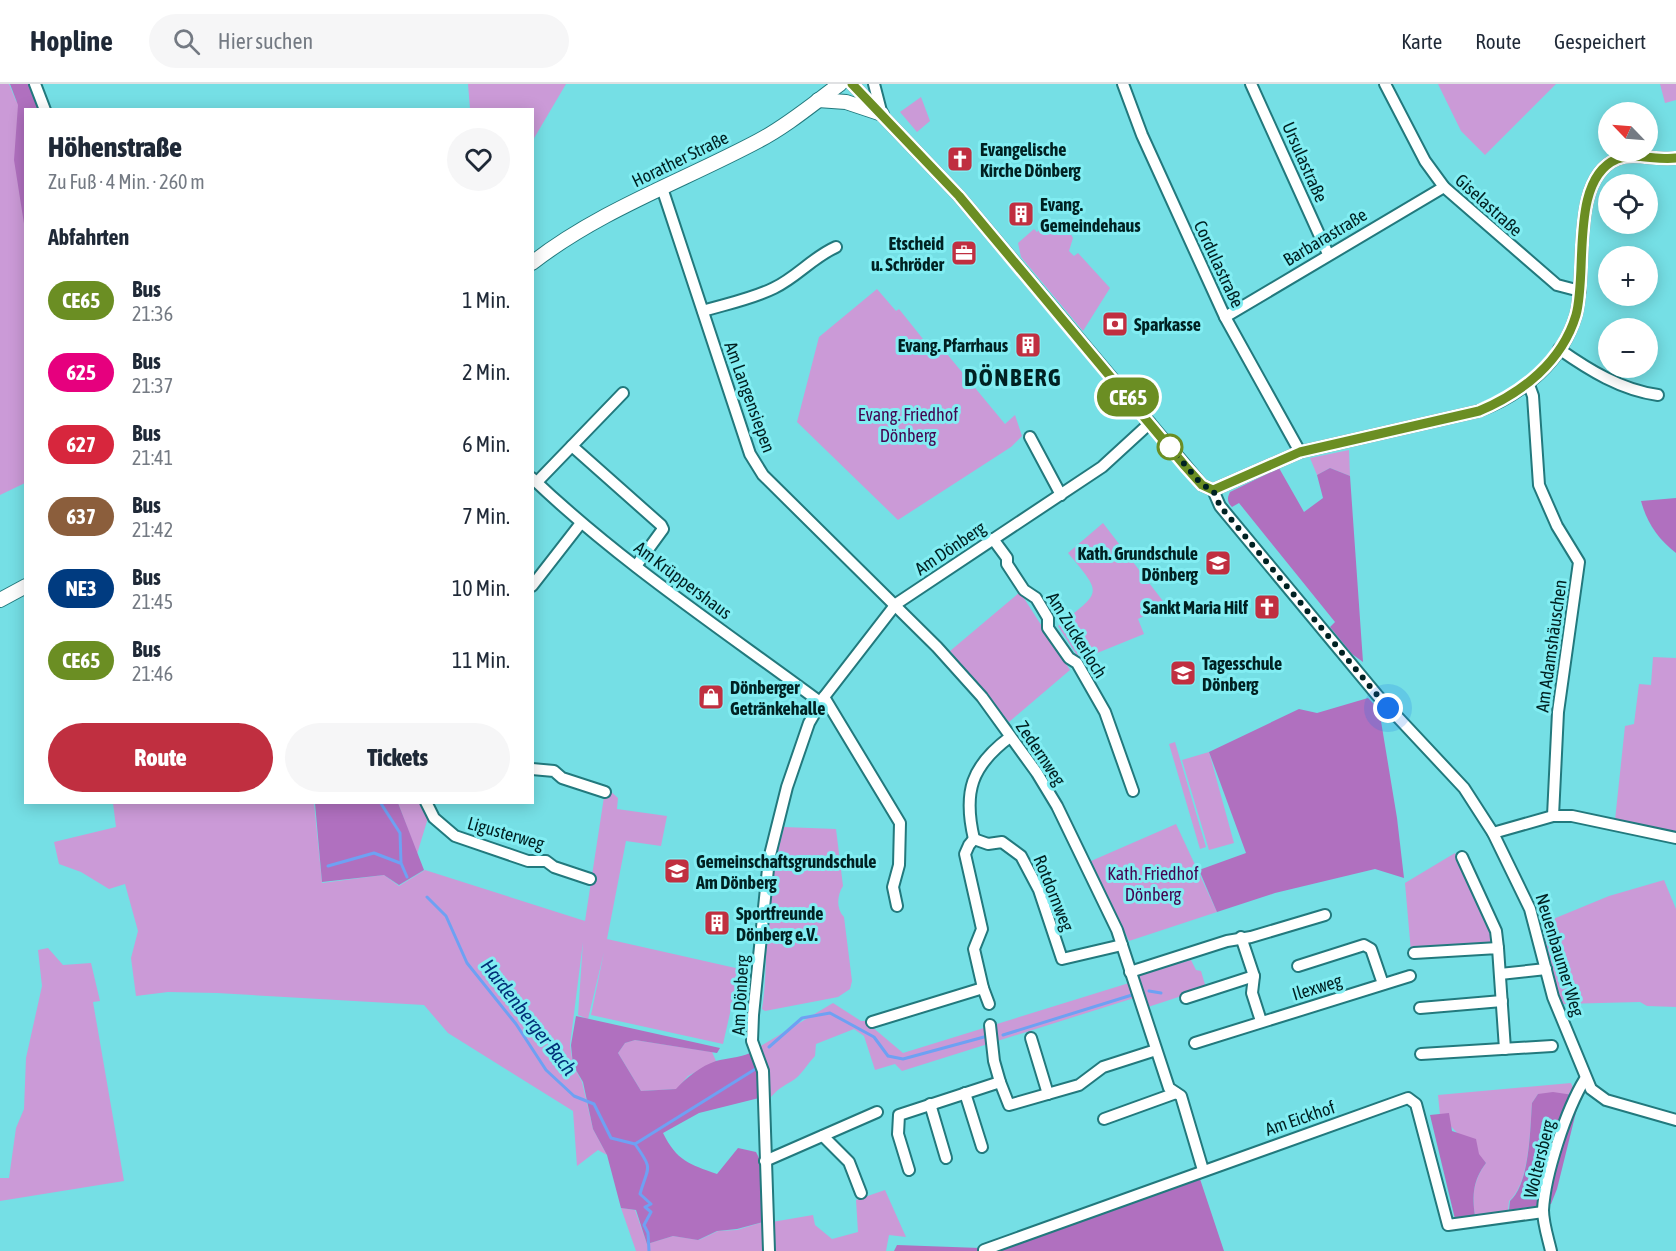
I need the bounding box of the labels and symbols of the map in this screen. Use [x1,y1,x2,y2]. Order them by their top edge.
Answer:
north arrow [1598,102,1658,162]
street label: Ursulastraße [1278,119,1332,205]
street label: Horather Straße [628,127,732,191]
place label: Evangelische Kirche Dönberg [980,139,1081,181]
church icon: Evangelische Kirche Dönberg [945,144,975,174]
street label: Giselastraße [1451,169,1527,241]
place label: Evang. Gemeindehaus [1040,194,1141,236]
building icon: Evang. Gemeindehaus [1006,199,1036,229]
street label: Barbarastraße [1279,204,1371,270]
street label: Cordulastraße [1190,217,1248,311]
place label: Etscheid u. Schröder [871,233,945,275]
office icon: Etscheid u. Schröder [949,238,979,268]
bank icon: Sparkasse [1100,309,1130,339]
place label: Sparkasse [1134,314,1201,335]
building icon: Evang. Pfarrhaus [1013,330,1043,360]
place label: Evang. Pfarrhaus [898,335,1009,356]
street label: Am Langensiepen [720,339,780,455]
district label: DÖNBERG [964,364,1062,391]
line badge: CE65 [1086,378,1170,416]
park label: Evang. Friedhof Dönberg [858,404,958,446]
unlabelled marker [1157,434,1183,460]
street label: Am Dönberg [911,517,990,579]
street label: Am Krüppershaus [630,537,736,623]
place label: Kath. Grundschule Dönberg [1078,543,1198,585]
school or university icon: Kath. Grundschule Dönberg [1203,548,1233,578]
street label: Am Adamshäuschen [1531,578,1571,714]
street label: Am Zuckerloch [1042,588,1112,682]
church icon: Sankt Maria Hilf [1252,592,1282,622]
place label: Sankt Maria Hilf [1143,597,1249,618]
place label: Tagesschule Dönberg [1202,653,1282,695]
school or university icon: Tagesschule Dönberg [1168,658,1198,688]
place label: Dönberger Getränkehalle [730,677,825,719]
shop icon: Dönberger Getränkehalle [696,682,726,712]
your location [1373,693,1403,723]
street label: Zedernweg [1012,717,1070,790]
street label: Ligusterweg [465,812,547,854]
place label: Gemeinschaftsgrundschule Am Dönberg [695,851,877,893]
street label: Rotdornweg [1029,852,1079,934]
school or university icon: Gemeinschaftsgrundschule Am Dönberg [662,856,692,886]
park label: Kath. Friedhof Dönberg [1107,863,1199,905]
street label: Neuenbaumer Weg [1531,891,1589,1019]
place label: Sportfreunde Dönberg e.V. [736,903,823,945]
building icon: Sportfreunde Dönberg e.V. [702,908,732,938]
water label: Hardenberger Bach [477,954,582,1080]
street label: Am Dönberg [727,954,753,1036]
street label: Ilexweg [1290,969,1345,1004]
street label: Am Eickhof [1262,1096,1338,1140]
street label: Woltersberg [1519,1117,1559,1200]

